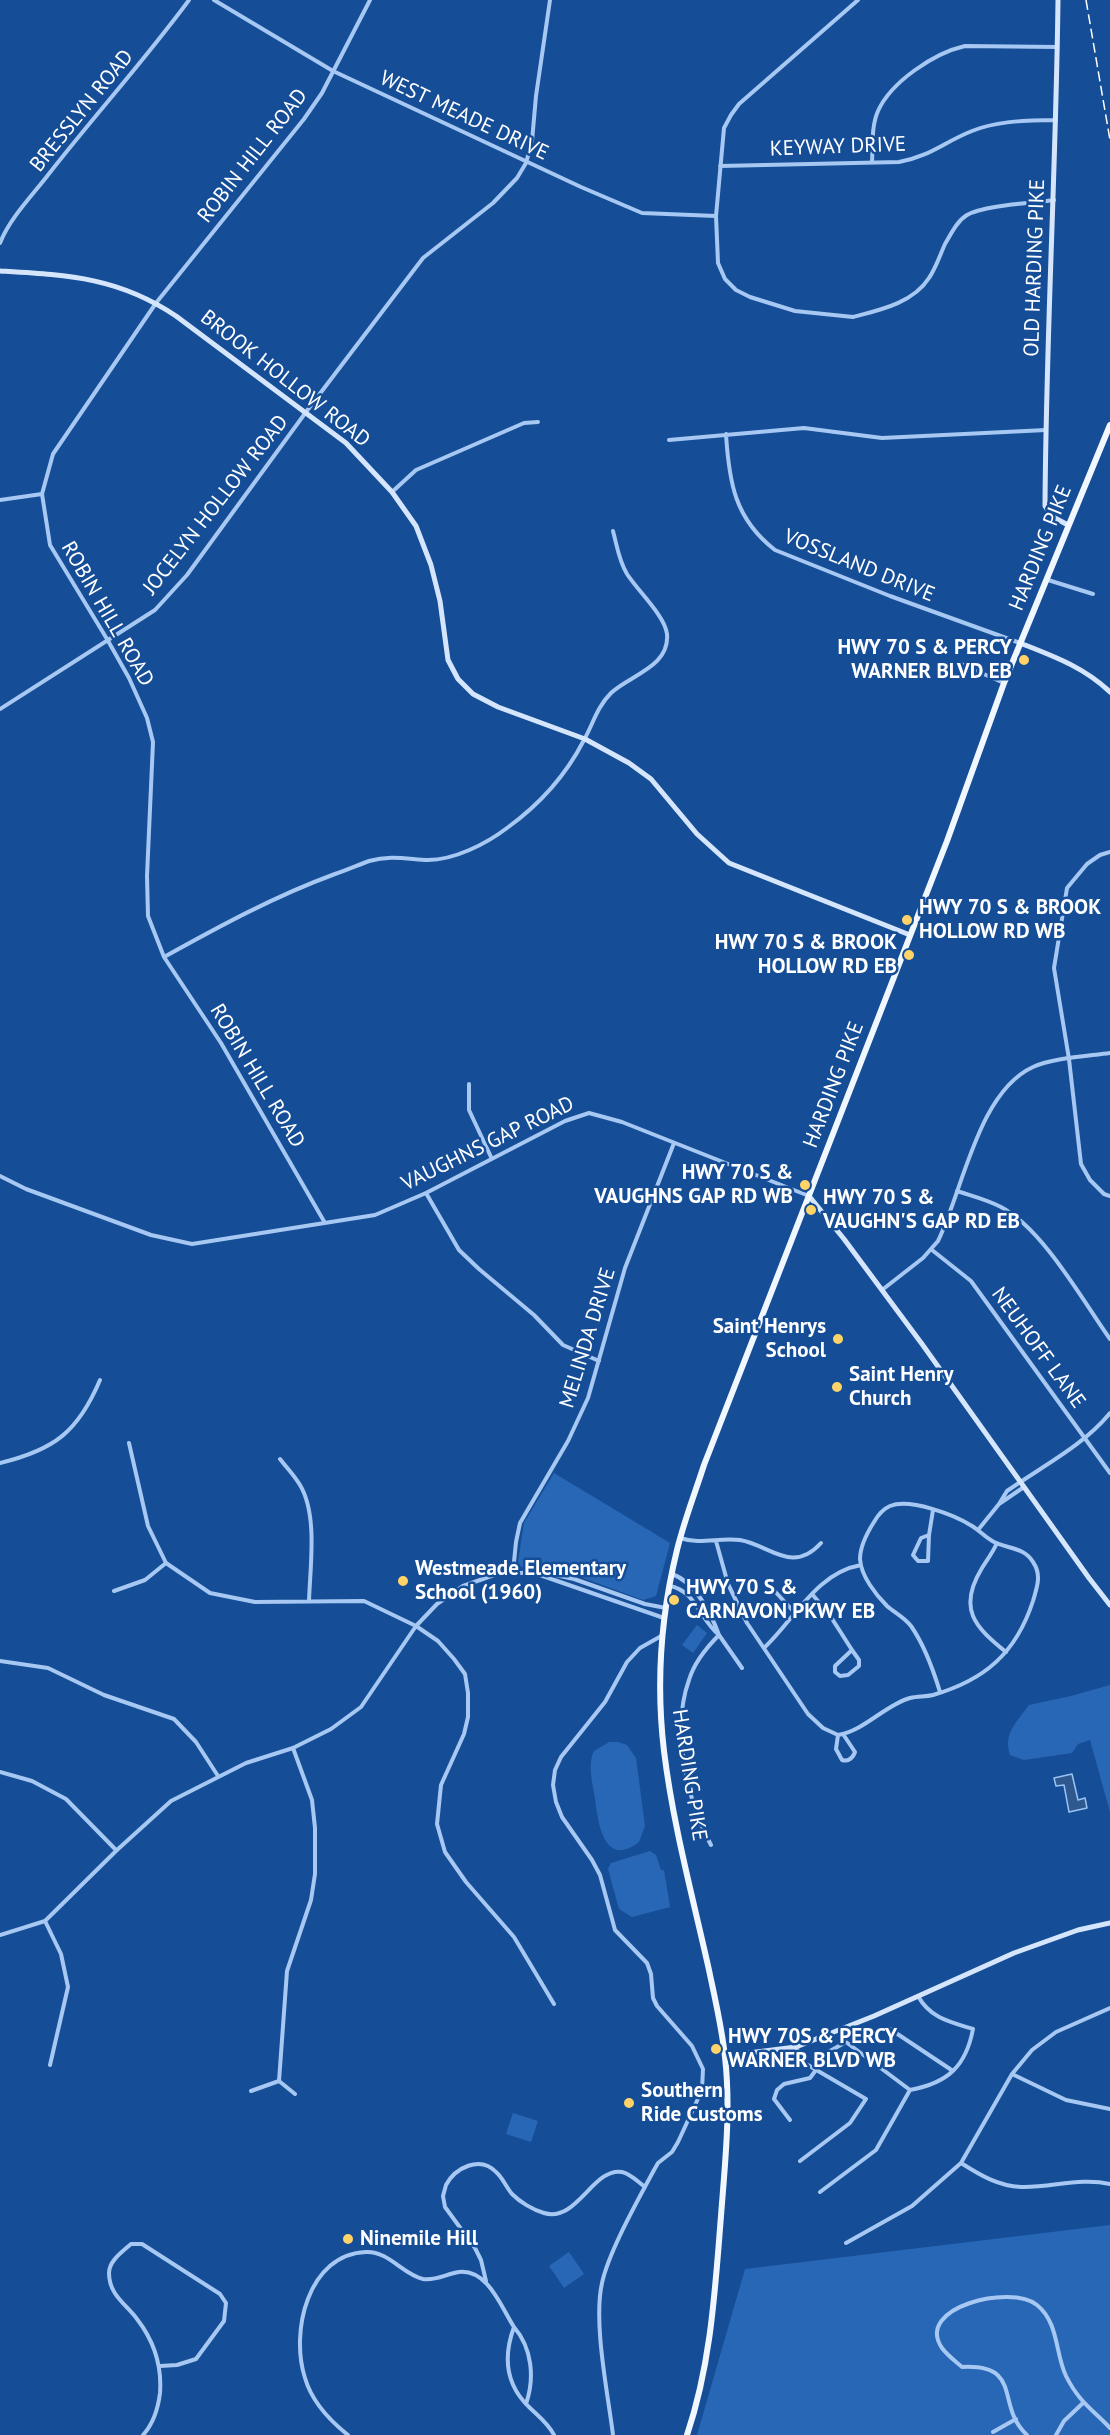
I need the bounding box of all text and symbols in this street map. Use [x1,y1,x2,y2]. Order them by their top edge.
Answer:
street label: BRESSLYN ROAD [25,45,139,177]
street label: WEST MEADE DRIVE [376,66,552,166]
street label: ROBIN HILL ROAD [193,84,313,228]
street label: KEYWAY DRIVE [769,132,907,162]
street label: OLD HARDING PIKE [1019,179,1051,357]
street label: BROOK HOLLOW ROAD [195,305,375,453]
street label: JOCELYN HOLLOW ROAD [138,410,294,600]
street label: HARDING PIKE [1004,482,1078,614]
street label: VOSSLAND DRIVE [780,524,938,608]
street label: ROBIN HILL ROAD [55,537,159,691]
place label: HWY 70 S & PERCY WARNER BLVD EB [837,635,1012,685]
marker: HWY 70 S & PERCY WARNER BLVD EB [1017,653,1031,667]
place label: HWY 70 S & BROOK HOLLOW RD WB [919,895,1101,945]
marker: HWY 70 S & BROOK HOLLOW RD WB [900,913,914,927]
place label: HWY 70 S & BROOK HOLLOW RD EB [715,930,897,980]
marker: HWY 70 S & BROOK HOLLOW RD EB [902,948,916,962]
street label: ROBIN HILL ROAD [204,1000,310,1152]
street label: HARDING PIKE [798,1018,870,1152]
street label: VAUGHNS GAP ROAD [398,1091,578,1197]
place label: HWY 70 S & VAUGHNS GAP RD WB [594,1160,793,1210]
marker: HWY 70 S & VAUGHNS GAP RD WB [798,1178,812,1192]
place label: HWY 70 S & VAUGHN'S GAP RD EB [823,1185,1020,1235]
marker: HWY 70 S & VAUGHN'S GAP RD EB [804,1203,818,1217]
street label: MELINDA DRIVE [555,1265,621,1411]
street label: NEUHOFF LANE [986,1283,1090,1413]
place label: Saint Henrys School [713,1314,826,1364]
marker: Saint Henrys School [831,1332,845,1346]
place label: Saint Henry Church [849,1362,953,1412]
marker: Saint Henry Church [830,1380,844,1394]
place label: Westmeade Elementary School (1960) [415,1556,626,1606]
marker: Westmeade Elementary School (1960) [396,1574,410,1588]
place label: HWY 70 S & CARNAVON PKWY EB [686,1575,875,1625]
marker: HWY 70 S & CARNAVON PKWY EB [667,1593,681,1607]
street label: HARDING PIKE [666,1707,712,1843]
place label: HWY 70S & PERCY WARNER BLVD WB [728,2024,897,2074]
marker: HWY 70S & PERCY WARNER BLVD WB [709,2042,723,2056]
place label: Southern Ride Customs [641,2078,763,2128]
marker: Southern Ride Customs [622,2096,636,2110]
place label: Ninemile Hill [360,2226,478,2252]
marker: Ninemile Hill [341,2232,355,2246]

